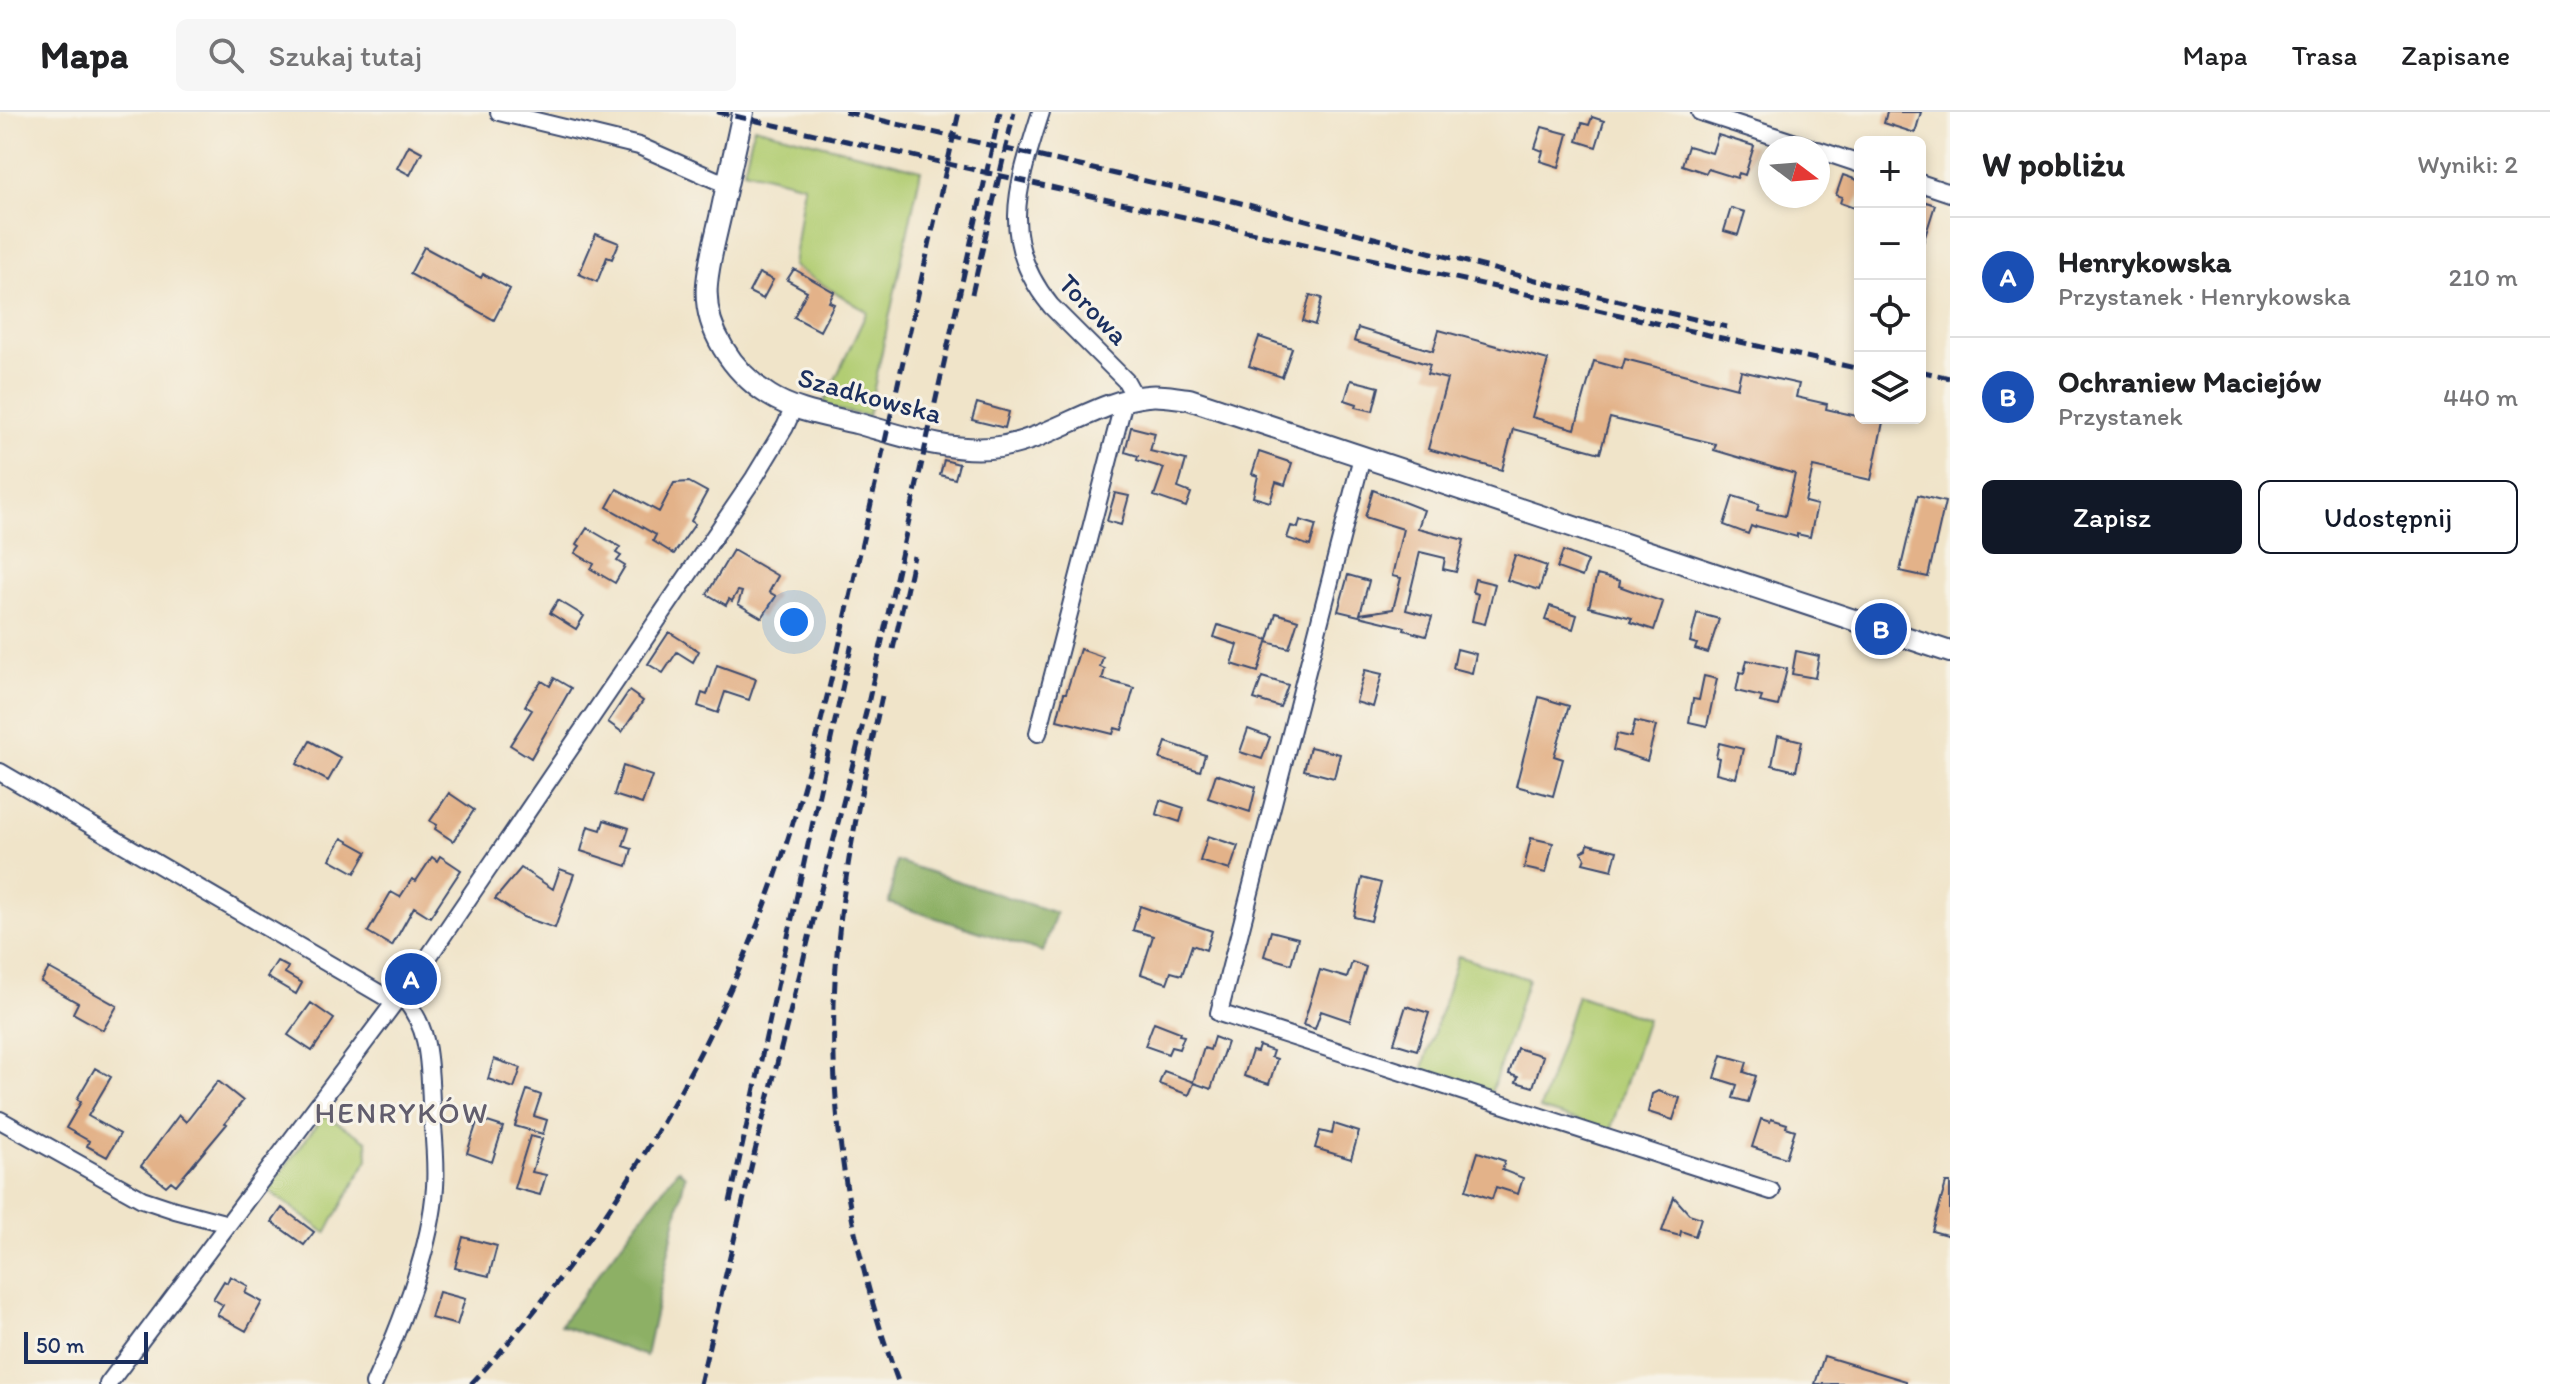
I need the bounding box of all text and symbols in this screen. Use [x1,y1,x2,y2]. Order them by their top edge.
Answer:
search box [176,19,736,91]
text: Mapa [40,32,128,78]
icon: search [204,33,248,77]
text: Szukaj tutaj [268,37,422,74]
text: Mapa [2182,38,2248,72]
text: Trasa [2292,38,2357,72]
text: Zapisane [2401,38,2510,72]
north arrow [1758,136,1830,208]
map controls [1854,136,1926,424]
button: + [1854,136,1926,208]
text: W pobliżu [1982,144,2125,185]
text: Wyniki: 2 [2417,148,2518,180]
button: − [1854,208,1926,280]
text: Henrykowska [2058,243,2231,280]
text: A [2000,261,2016,293]
text: 210 m [2449,261,2518,293]
street label: Torowa [1052,266,1136,352]
button: locate [1854,280,1926,352]
text: Przystanek · Henrykowska [2058,280,2351,312]
button: layers [1854,352,1926,424]
street label: Szadkowska [794,359,946,431]
text: Ochraniew Maciejów [2058,363,2321,400]
text: B [2000,381,2016,413]
text: 440 m [2443,381,2518,413]
text: Przystanek [2058,400,2183,432]
button: Zapisz [1982,480,2242,554]
button: Udostępnij [2258,480,2518,554]
pin: B [1855,599,1907,659]
your location [774,602,814,642]
pin: A [385,949,437,1009]
district label: HENRYKÓW [315,1094,489,1131]
scale bar [24,1328,148,1364]
text: 50 m [36,1332,85,1359]

